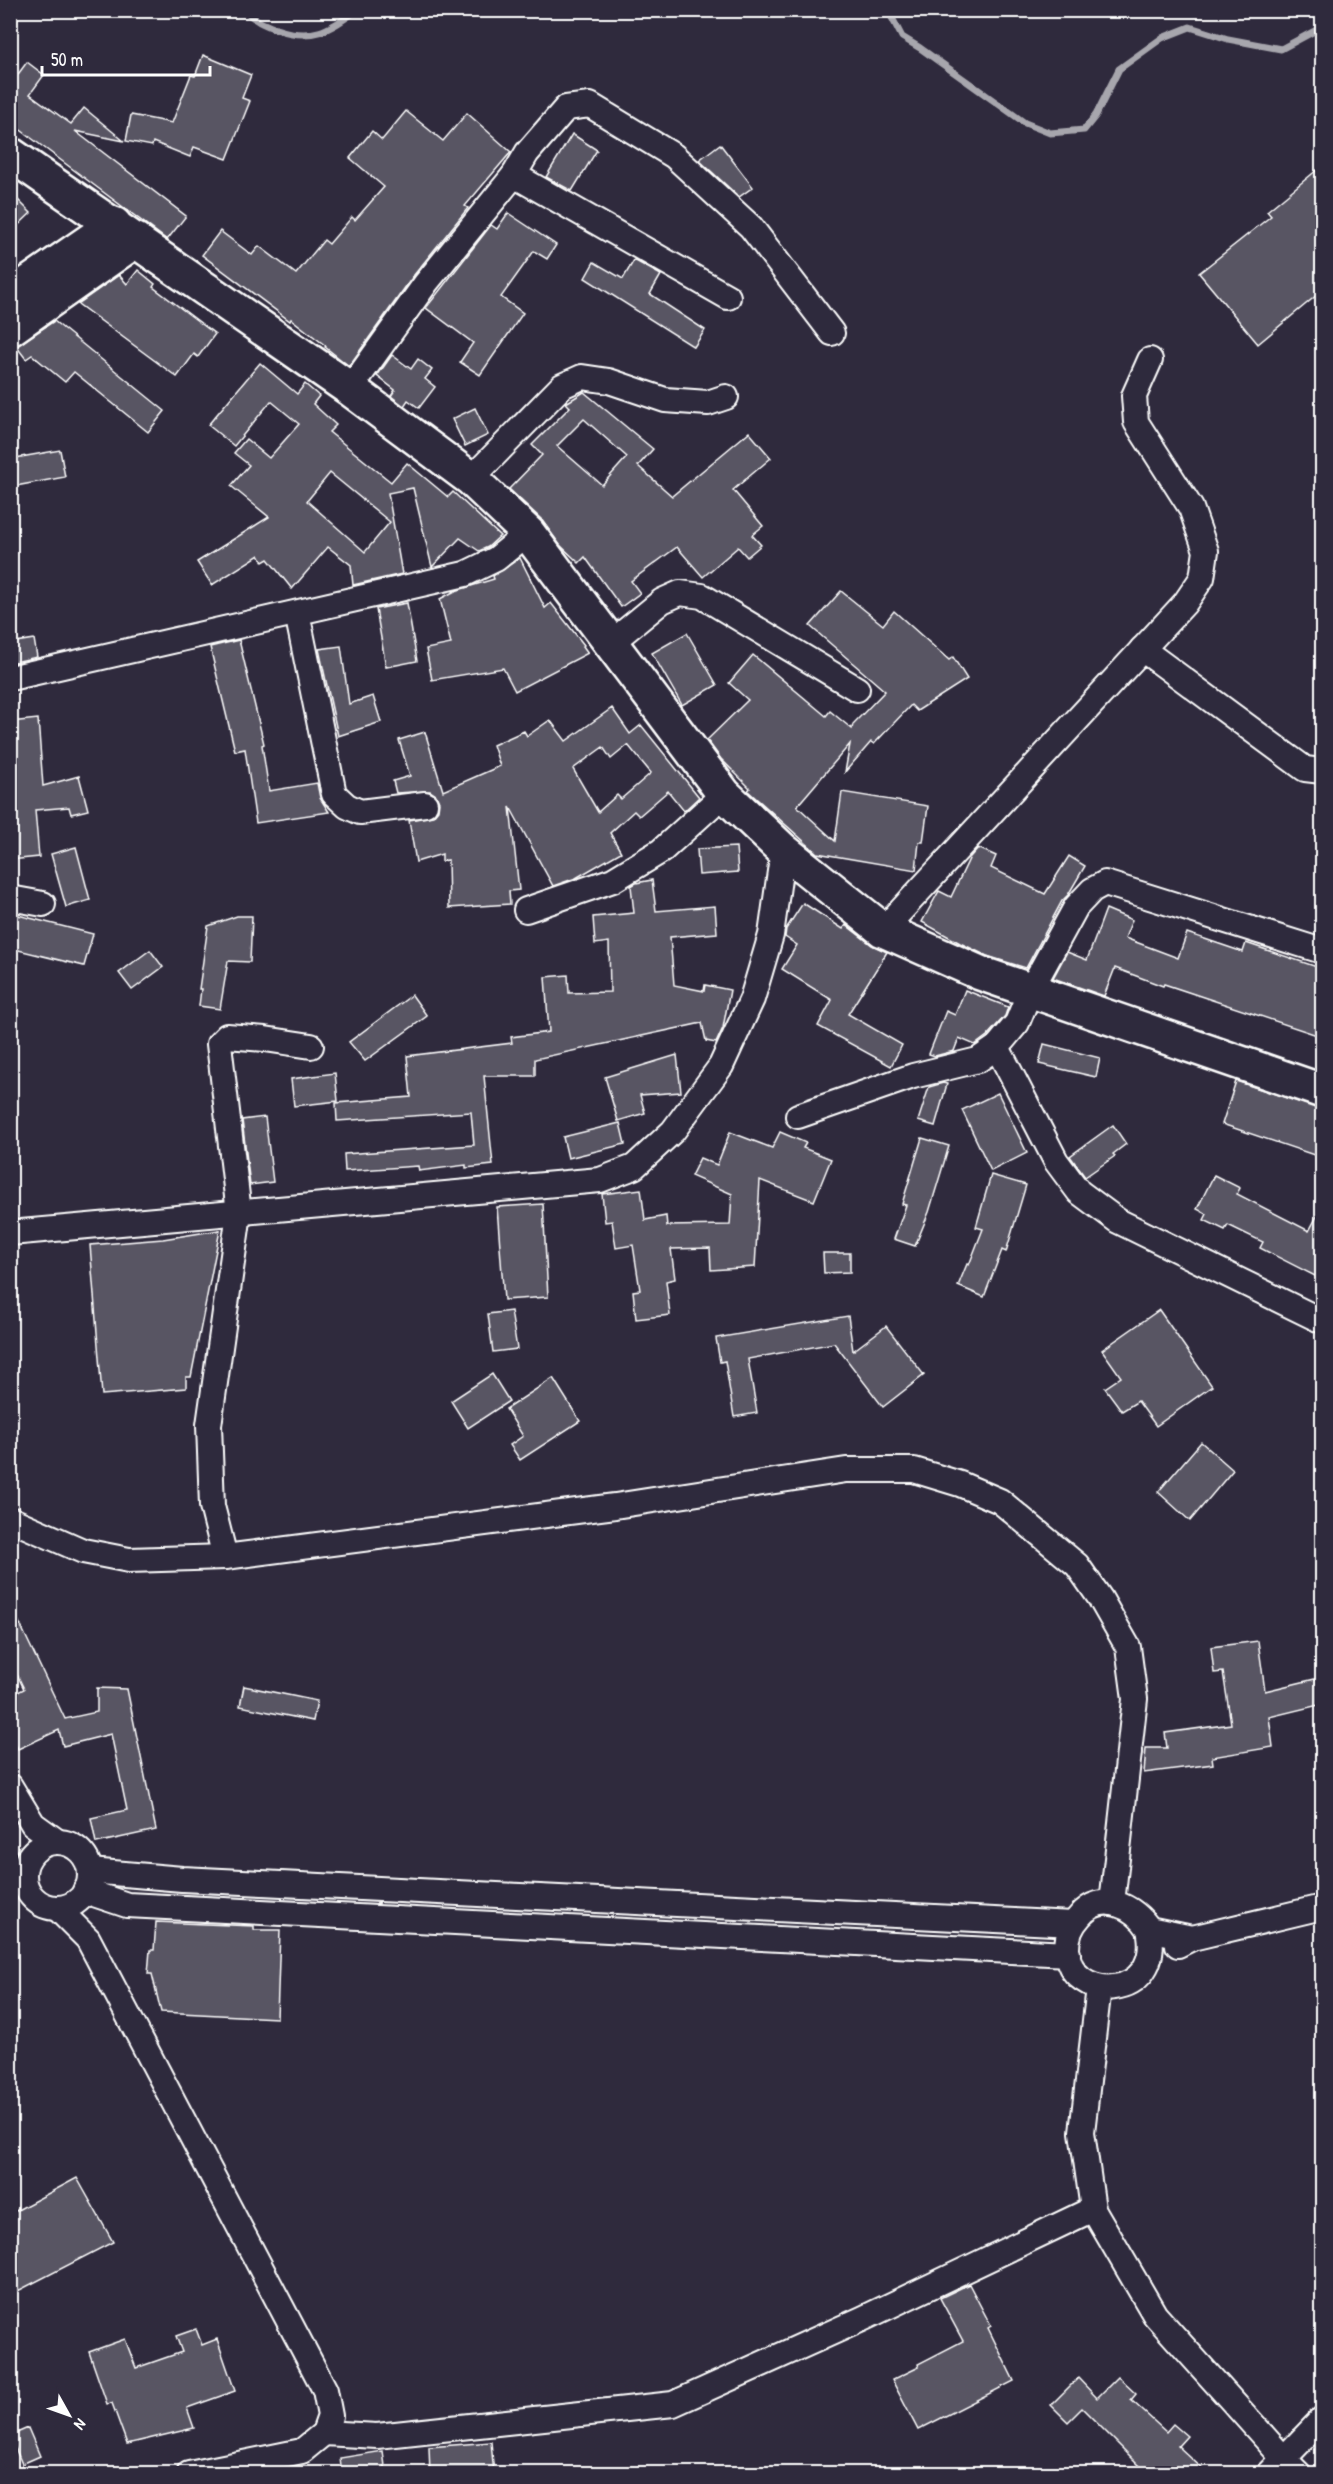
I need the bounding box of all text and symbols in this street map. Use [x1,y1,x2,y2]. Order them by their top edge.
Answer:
scale bar [42,39,210,77]
text: 50 m [51,47,83,72]
north arrow [39,2385,99,2445]
text: N [69,2414,92,2435]

